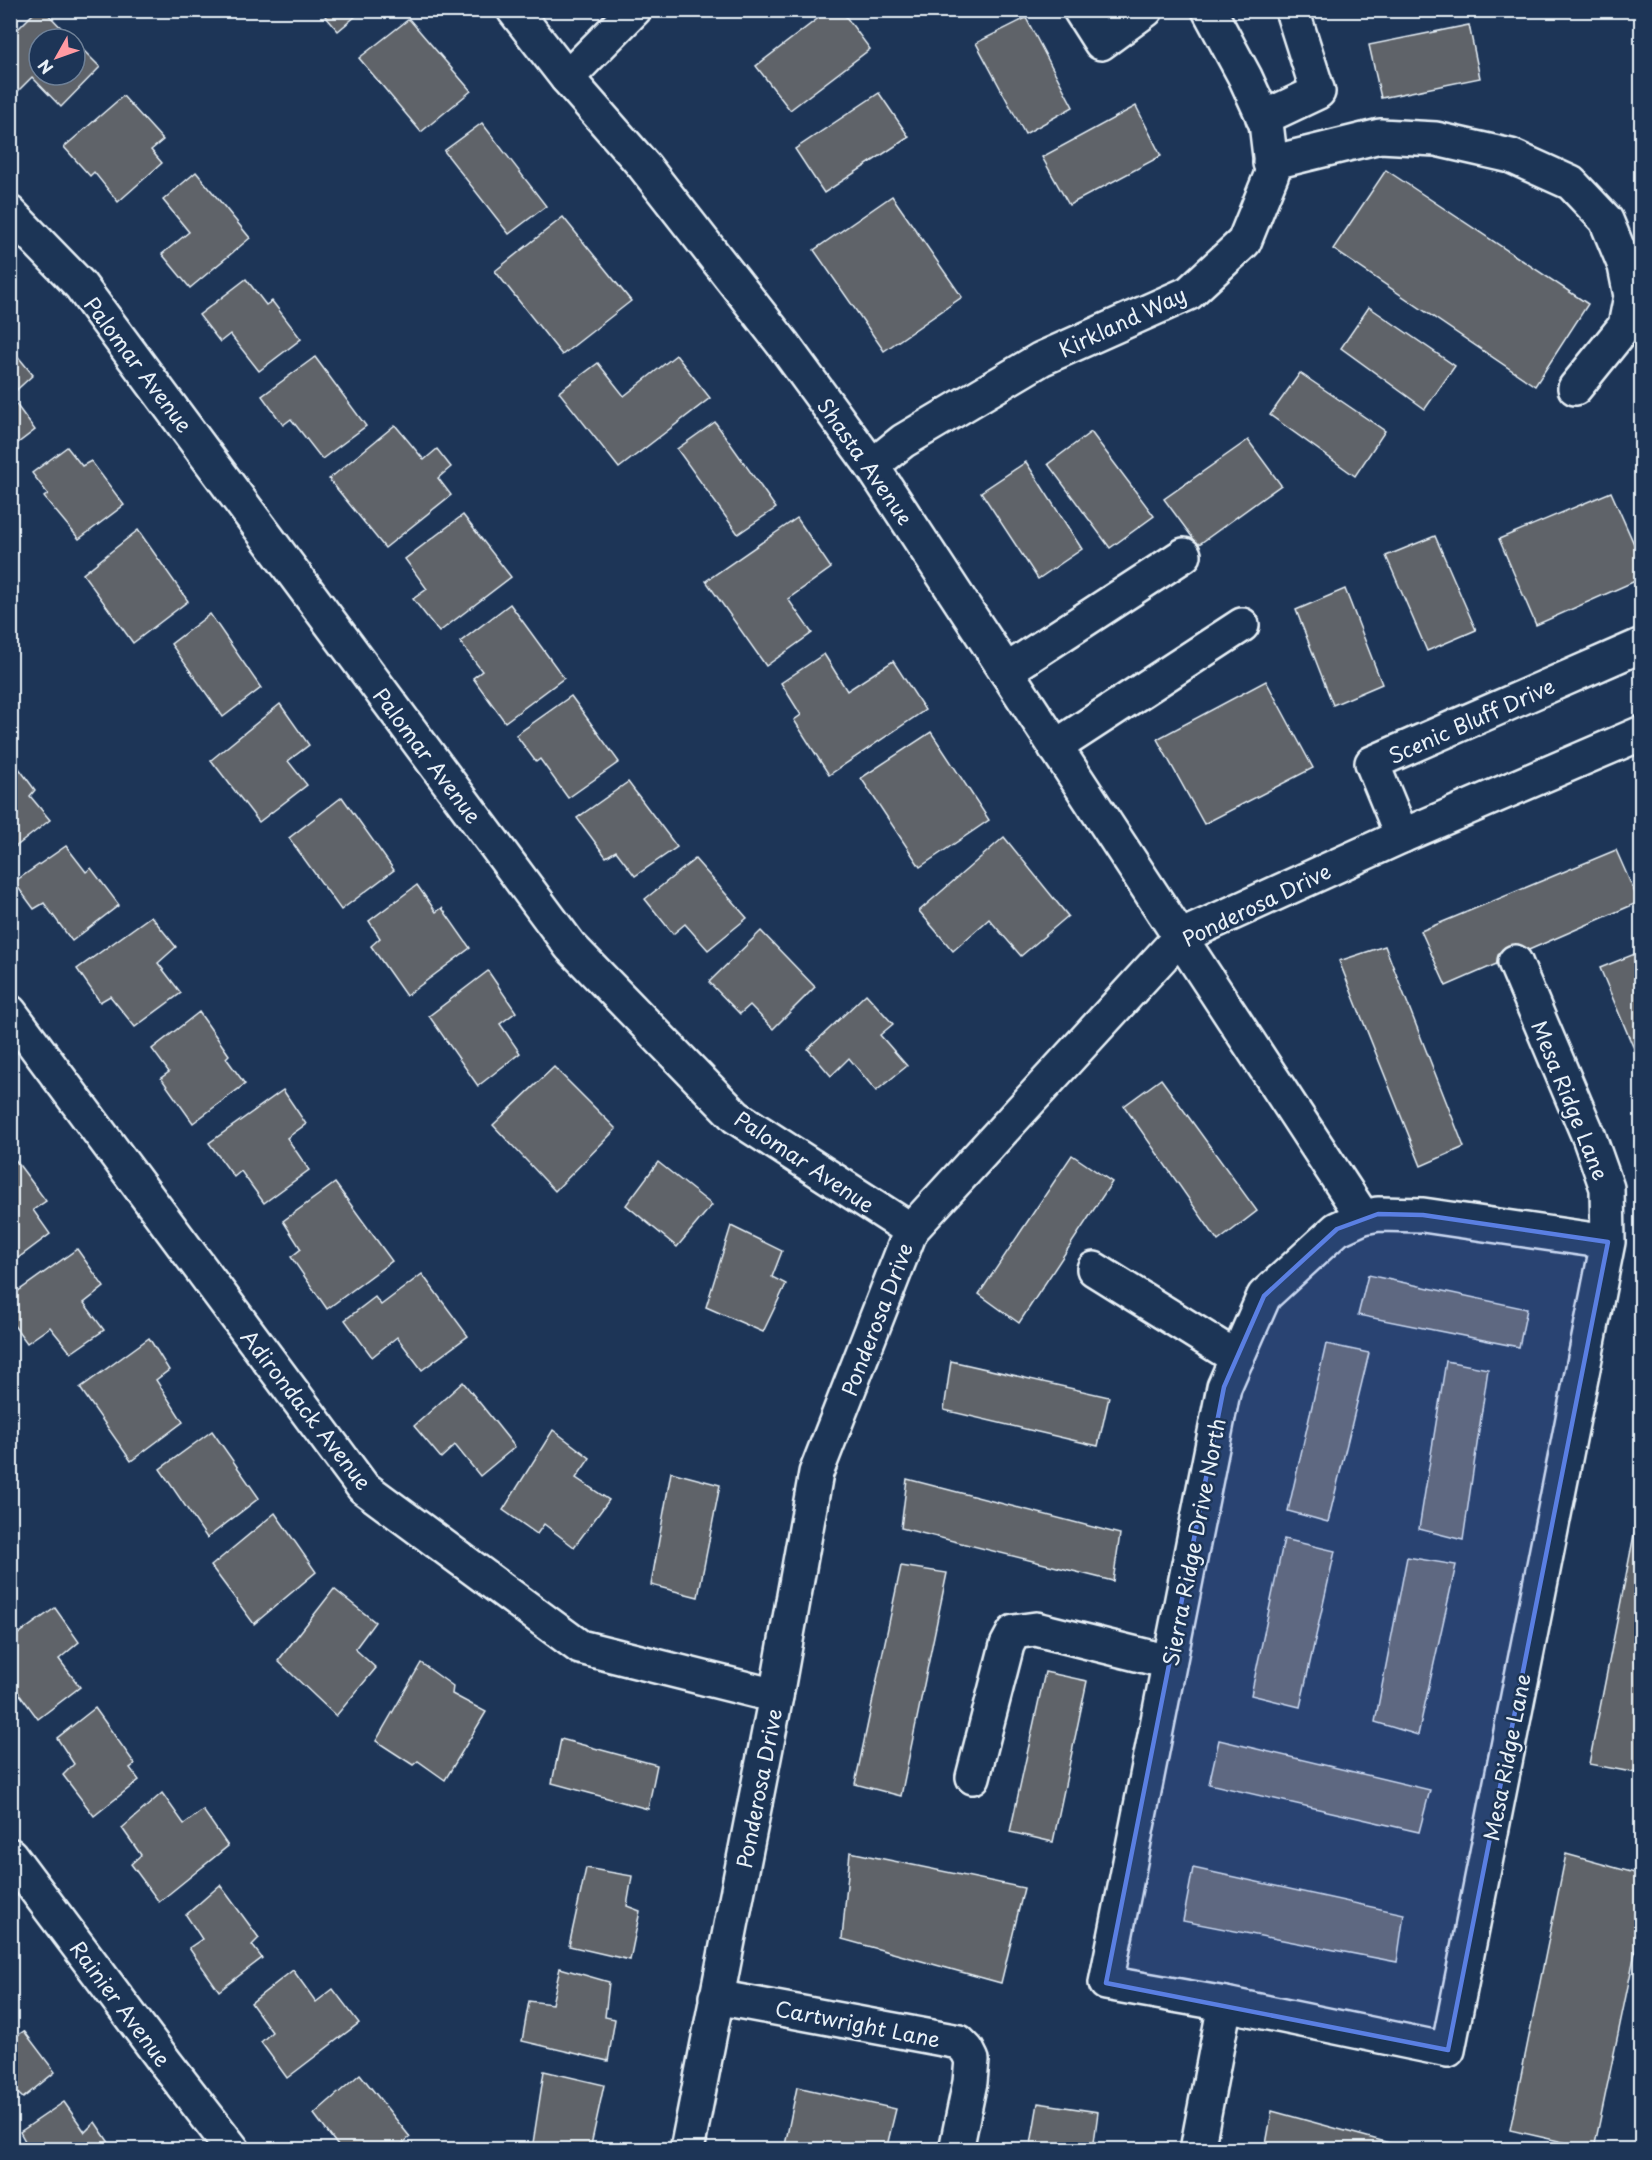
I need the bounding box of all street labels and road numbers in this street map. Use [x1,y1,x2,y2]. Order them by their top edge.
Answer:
street label: Kirkland Way [1053,277,1191,365]
street label: Palomar Avenue [77,289,201,439]
street label: Shasta Avenue [810,391,922,531]
street label: Scenic Bluff Drive [1383,669,1559,771]
street label: Palomar Avenue [366,680,490,830]
street label: Ponderosa Drive [1176,854,1336,954]
street label: Mesa Ridge Lane [1524,1015,1618,1185]
street label: Palomar Avenue [729,1102,881,1220]
street label: Ponderosa Drive [832,1238,920,1400]
street label: Adirondack Avenue [234,1322,380,1496]
street label: Sierra Ridge Drive North [1153,1415,1233,1669]
street label: Mesa Ridge Lane [1474,1671,1538,1843]
street label: Ponderosa Drive [727,1705,789,1871]
street label: Rainier Avenue [63,1933,179,2073]
street label: Cartwright Lane [773,1991,943,2055]

